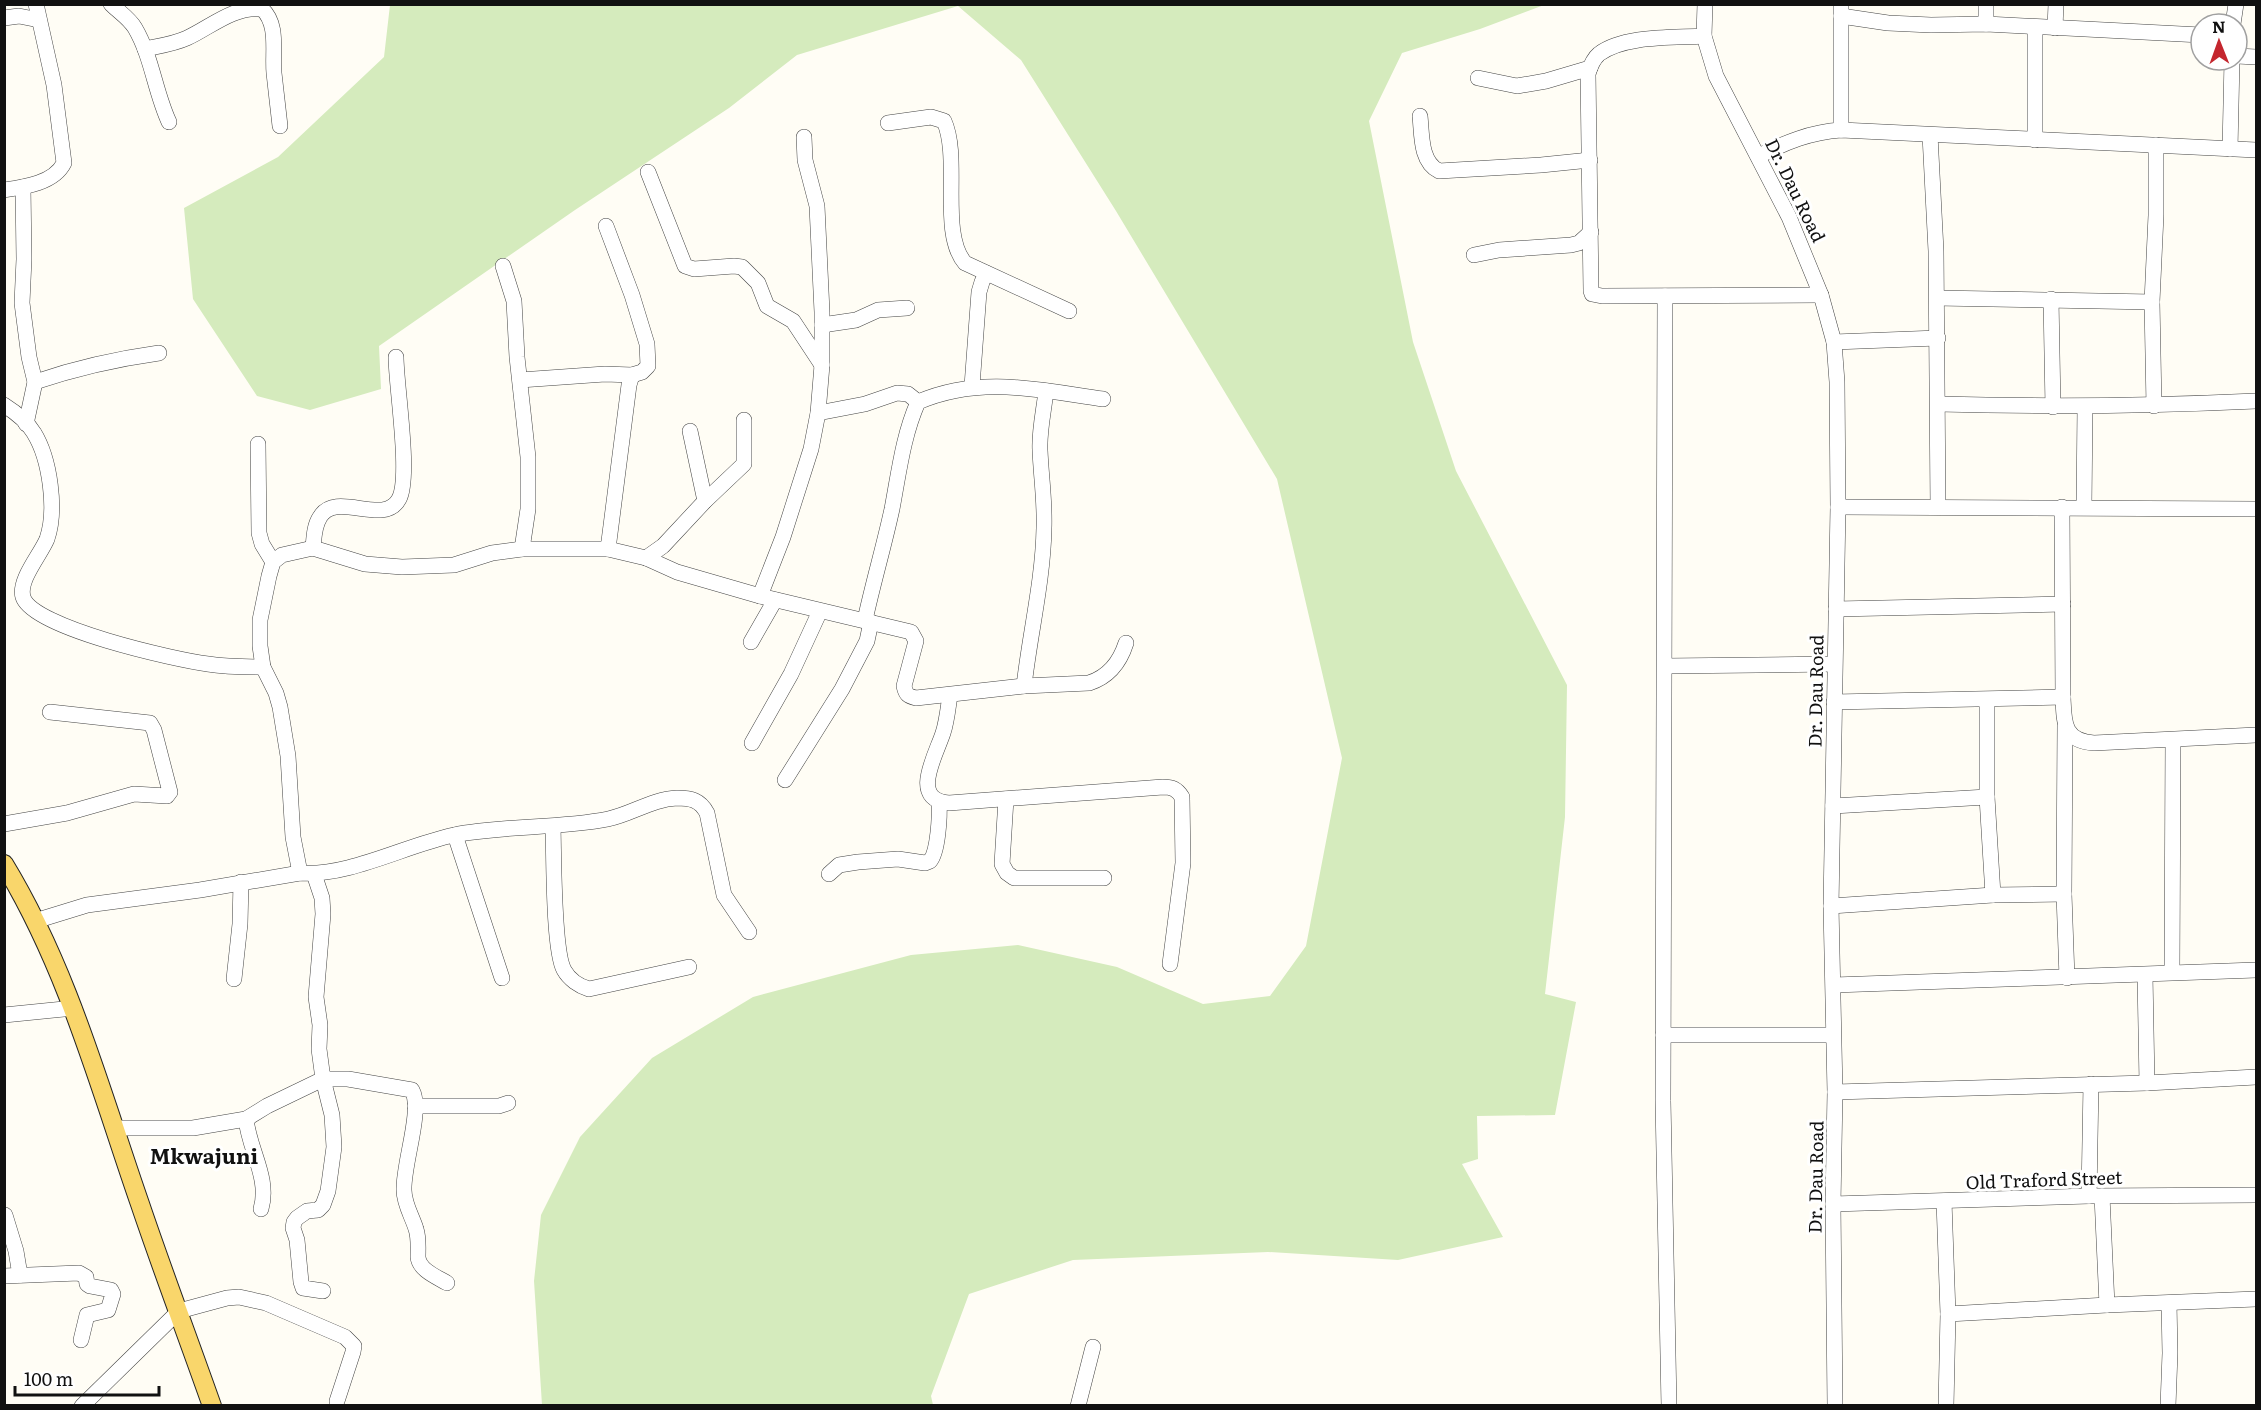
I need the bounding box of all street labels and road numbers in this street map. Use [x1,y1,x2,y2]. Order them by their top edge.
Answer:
street label: Dr. Dau Road [1759,133,1833,247]
street label: Dr. Dau Road [1801,634,1829,748]
street label: Dr. Dau Road [1801,1120,1829,1234]
street label: Old Traford Street [1965,1163,2123,1195]

